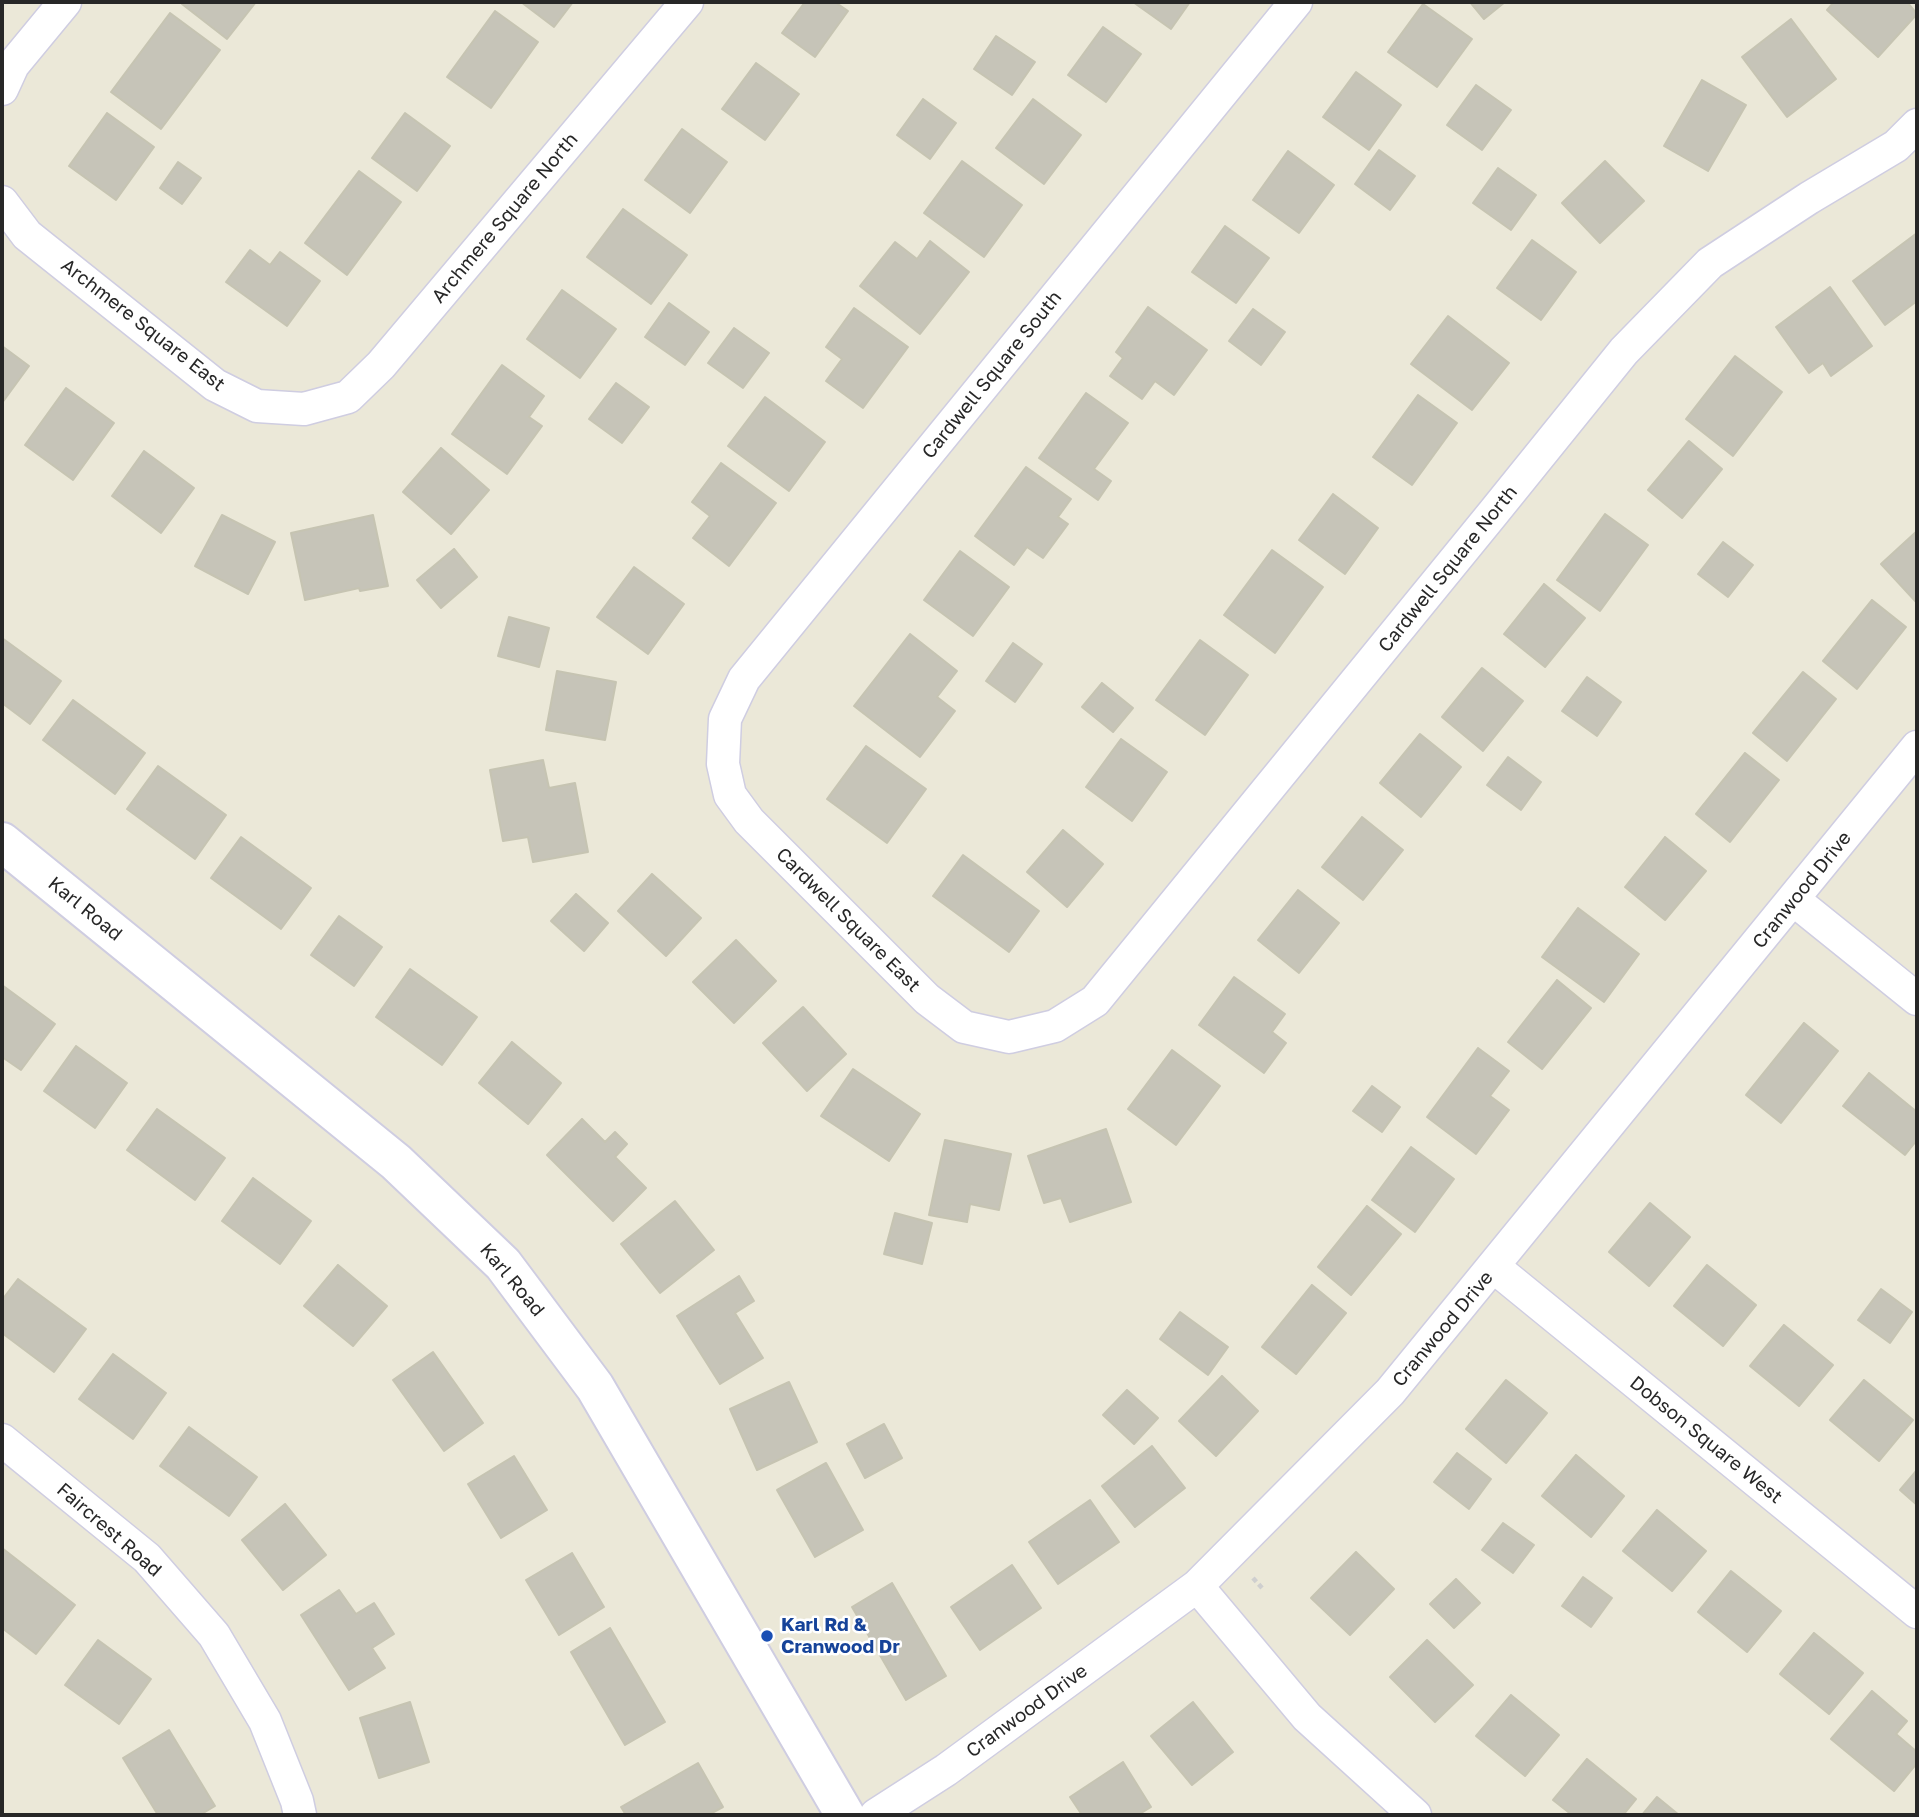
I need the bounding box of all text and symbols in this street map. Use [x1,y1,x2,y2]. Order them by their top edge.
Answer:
street label: Archmere Square North [427,128,583,308]
street label: Archmere Square East [57,254,229,396]
street label: Cardwell Square South [917,287,1067,463]
street label: Cardwell Square North [1374,481,1522,657]
street label: Cranwood Drive [1748,827,1856,953]
street label: Cardwell Square East [771,843,925,997]
street label: Karl Road [43,872,127,946]
street label: Karl Road [475,1239,549,1321]
street label: Cranwood Drive [1388,1267,1498,1391]
street label: Dobson Square West [1625,1372,1787,1508]
street label: Faircrest Road [52,1478,166,1582]
place label: Karl Rd & Cranwood Dr [781,1614,900,1658]
marker: Karl Rd & Cranwood Dr [759,1628,775,1644]
street label: Cranwood Drive [962,1659,1092,1763]

